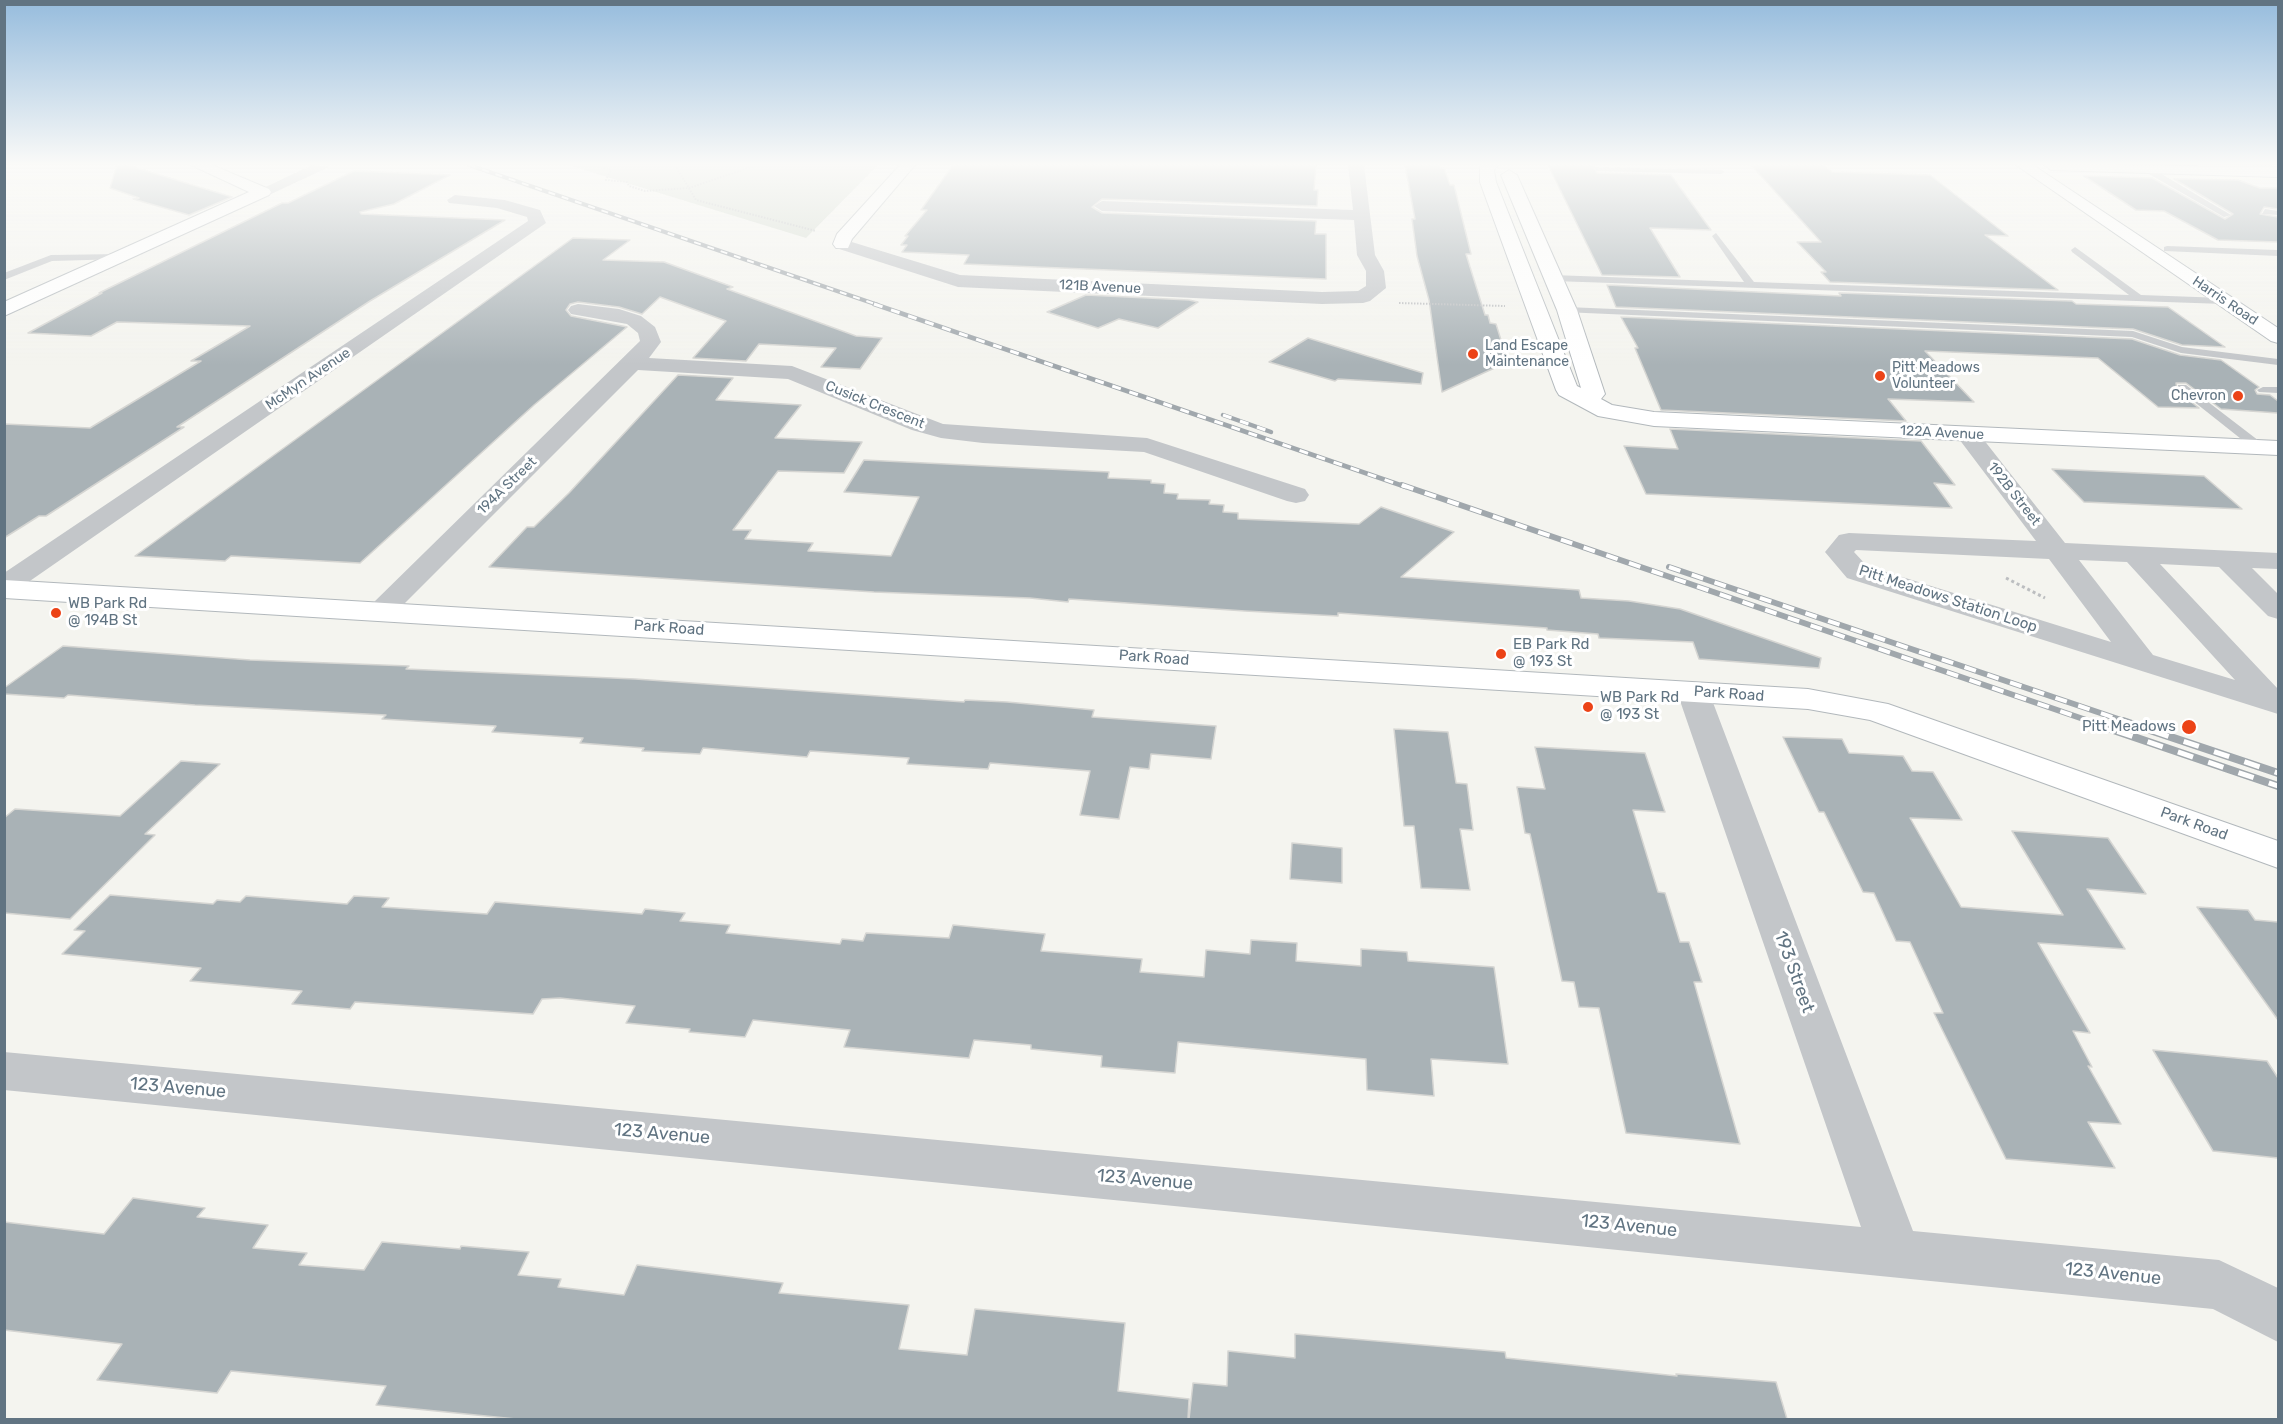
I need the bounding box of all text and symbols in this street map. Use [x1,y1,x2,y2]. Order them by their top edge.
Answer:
street label: Harris Road [2189,273,2261,329]
street label: 121B Avenue [1059,276,1141,298]
place label: Land Escape Maintenance [1485,338,1569,370]
street label: McMyn Avenue [262,344,354,414]
marker: Land Escape Maintenance [1466,347,1480,361]
place label: Pitt Meadows Volunteer [1892,360,1980,392]
marker: Pitt Meadows Volunteer [1873,369,1887,383]
street label: Cusick Crescent [823,377,927,433]
place label: Chevron [2171,388,2226,404]
marker: Chevron [2231,389,2245,403]
street label: 122A Avenue [1899,422,1985,444]
street label: 194A Street [474,454,540,518]
street label: 192B Street [1984,459,2044,529]
street label: Pitt Meadows Station Loop [1857,562,2039,636]
place label: WB Park Rd @ 194B St [68,595,147,630]
marker: WB Park Rd @ 194B St [49,606,63,620]
street label: Park Road [633,617,705,639]
place label: EB Park Rd @ 193 St [1513,636,1589,671]
street label: Park Road [1118,647,1190,669]
marker: EB Park Rd @ 193 St [1494,647,1508,661]
street label: Park Road [1693,683,1765,705]
place label: WB Park Rd @ 193 St [1600,689,1679,724]
marker: WB Park Rd @ 193 St [1581,700,1595,714]
place label: Pitt Meadows [2082,718,2176,736]
marker: Pitt Meadows [2180,718,2198,736]
street label: Park Road [2158,803,2230,845]
street label: 193 Street [1769,928,1819,1016]
street label: 123 Avenue [129,1073,227,1103]
street label: 123 Avenue [613,1119,711,1149]
street label: 123 Avenue [1096,1165,1194,1195]
street label: 123 Avenue [1580,1210,1678,1242]
street label: 123 Avenue [2064,1258,2162,1290]

